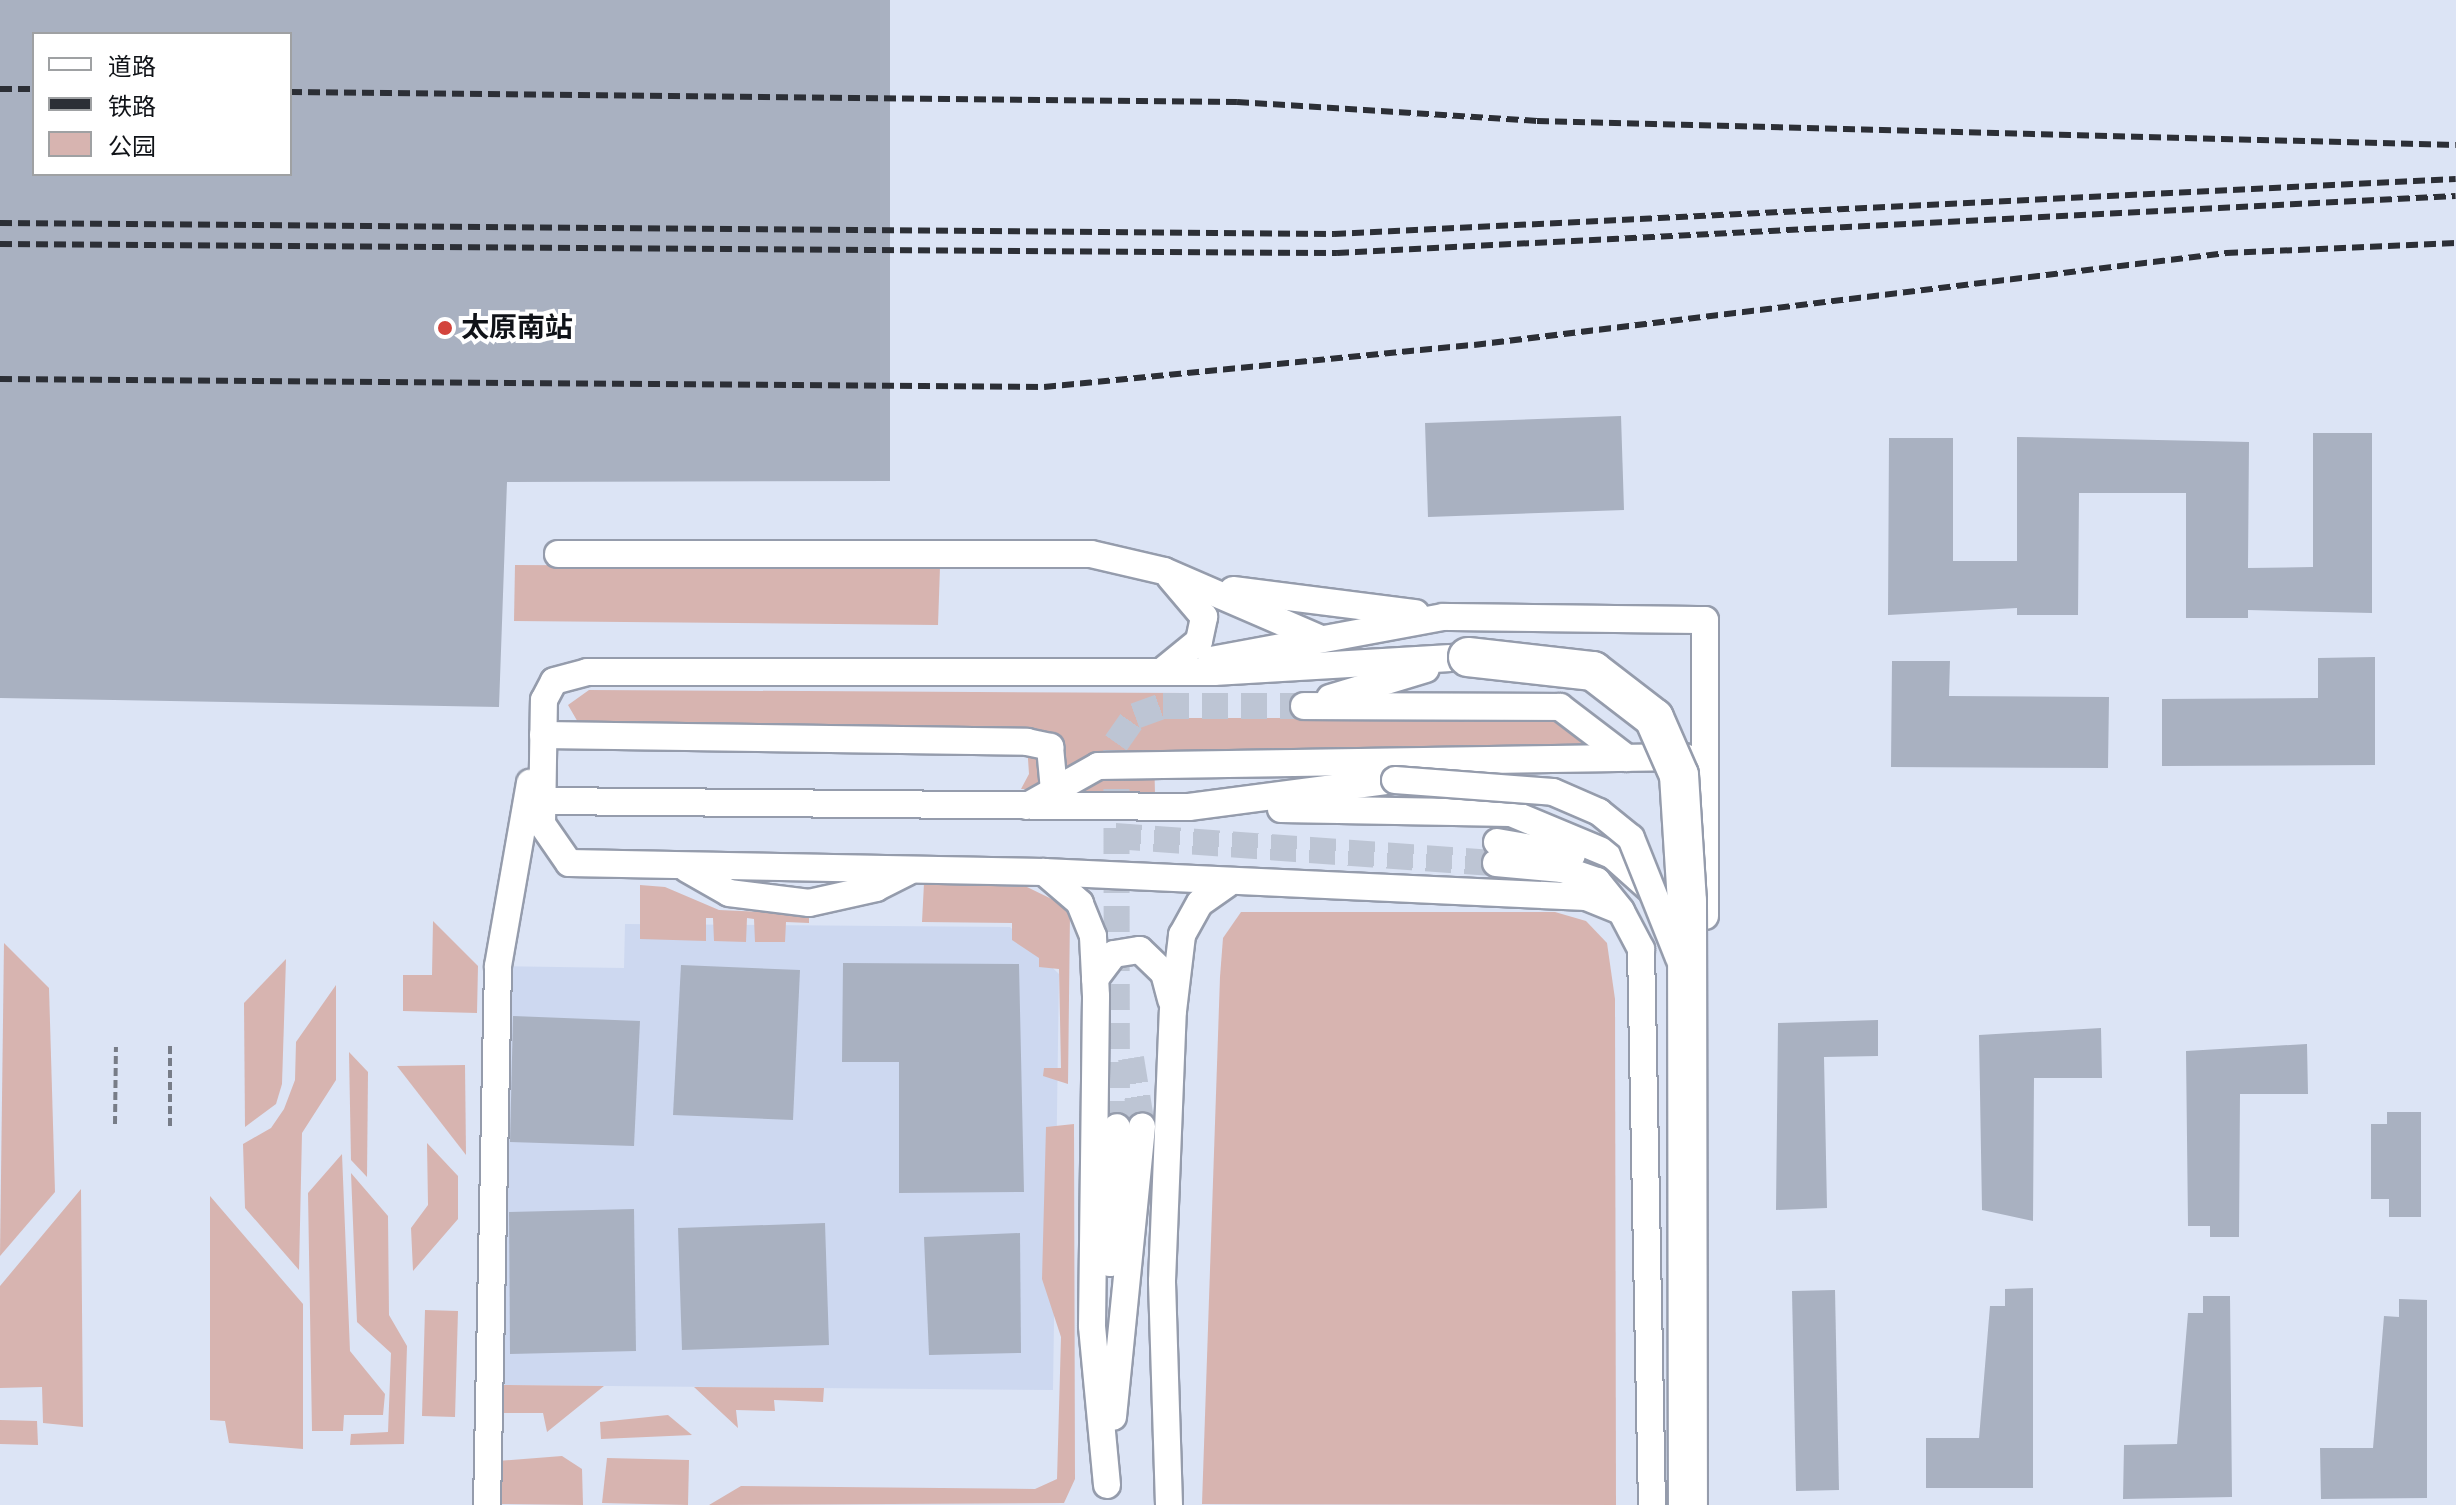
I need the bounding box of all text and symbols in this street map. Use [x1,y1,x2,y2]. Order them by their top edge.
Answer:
legend [32,32,292,176]
text: 道路 [108,52,156,81]
text: 铁路 [108,92,156,121]
text: 公园 [108,132,156,161]
place label: 太原南站 [461,311,573,345]
marker: 太原南站 [436,319,454,337]

